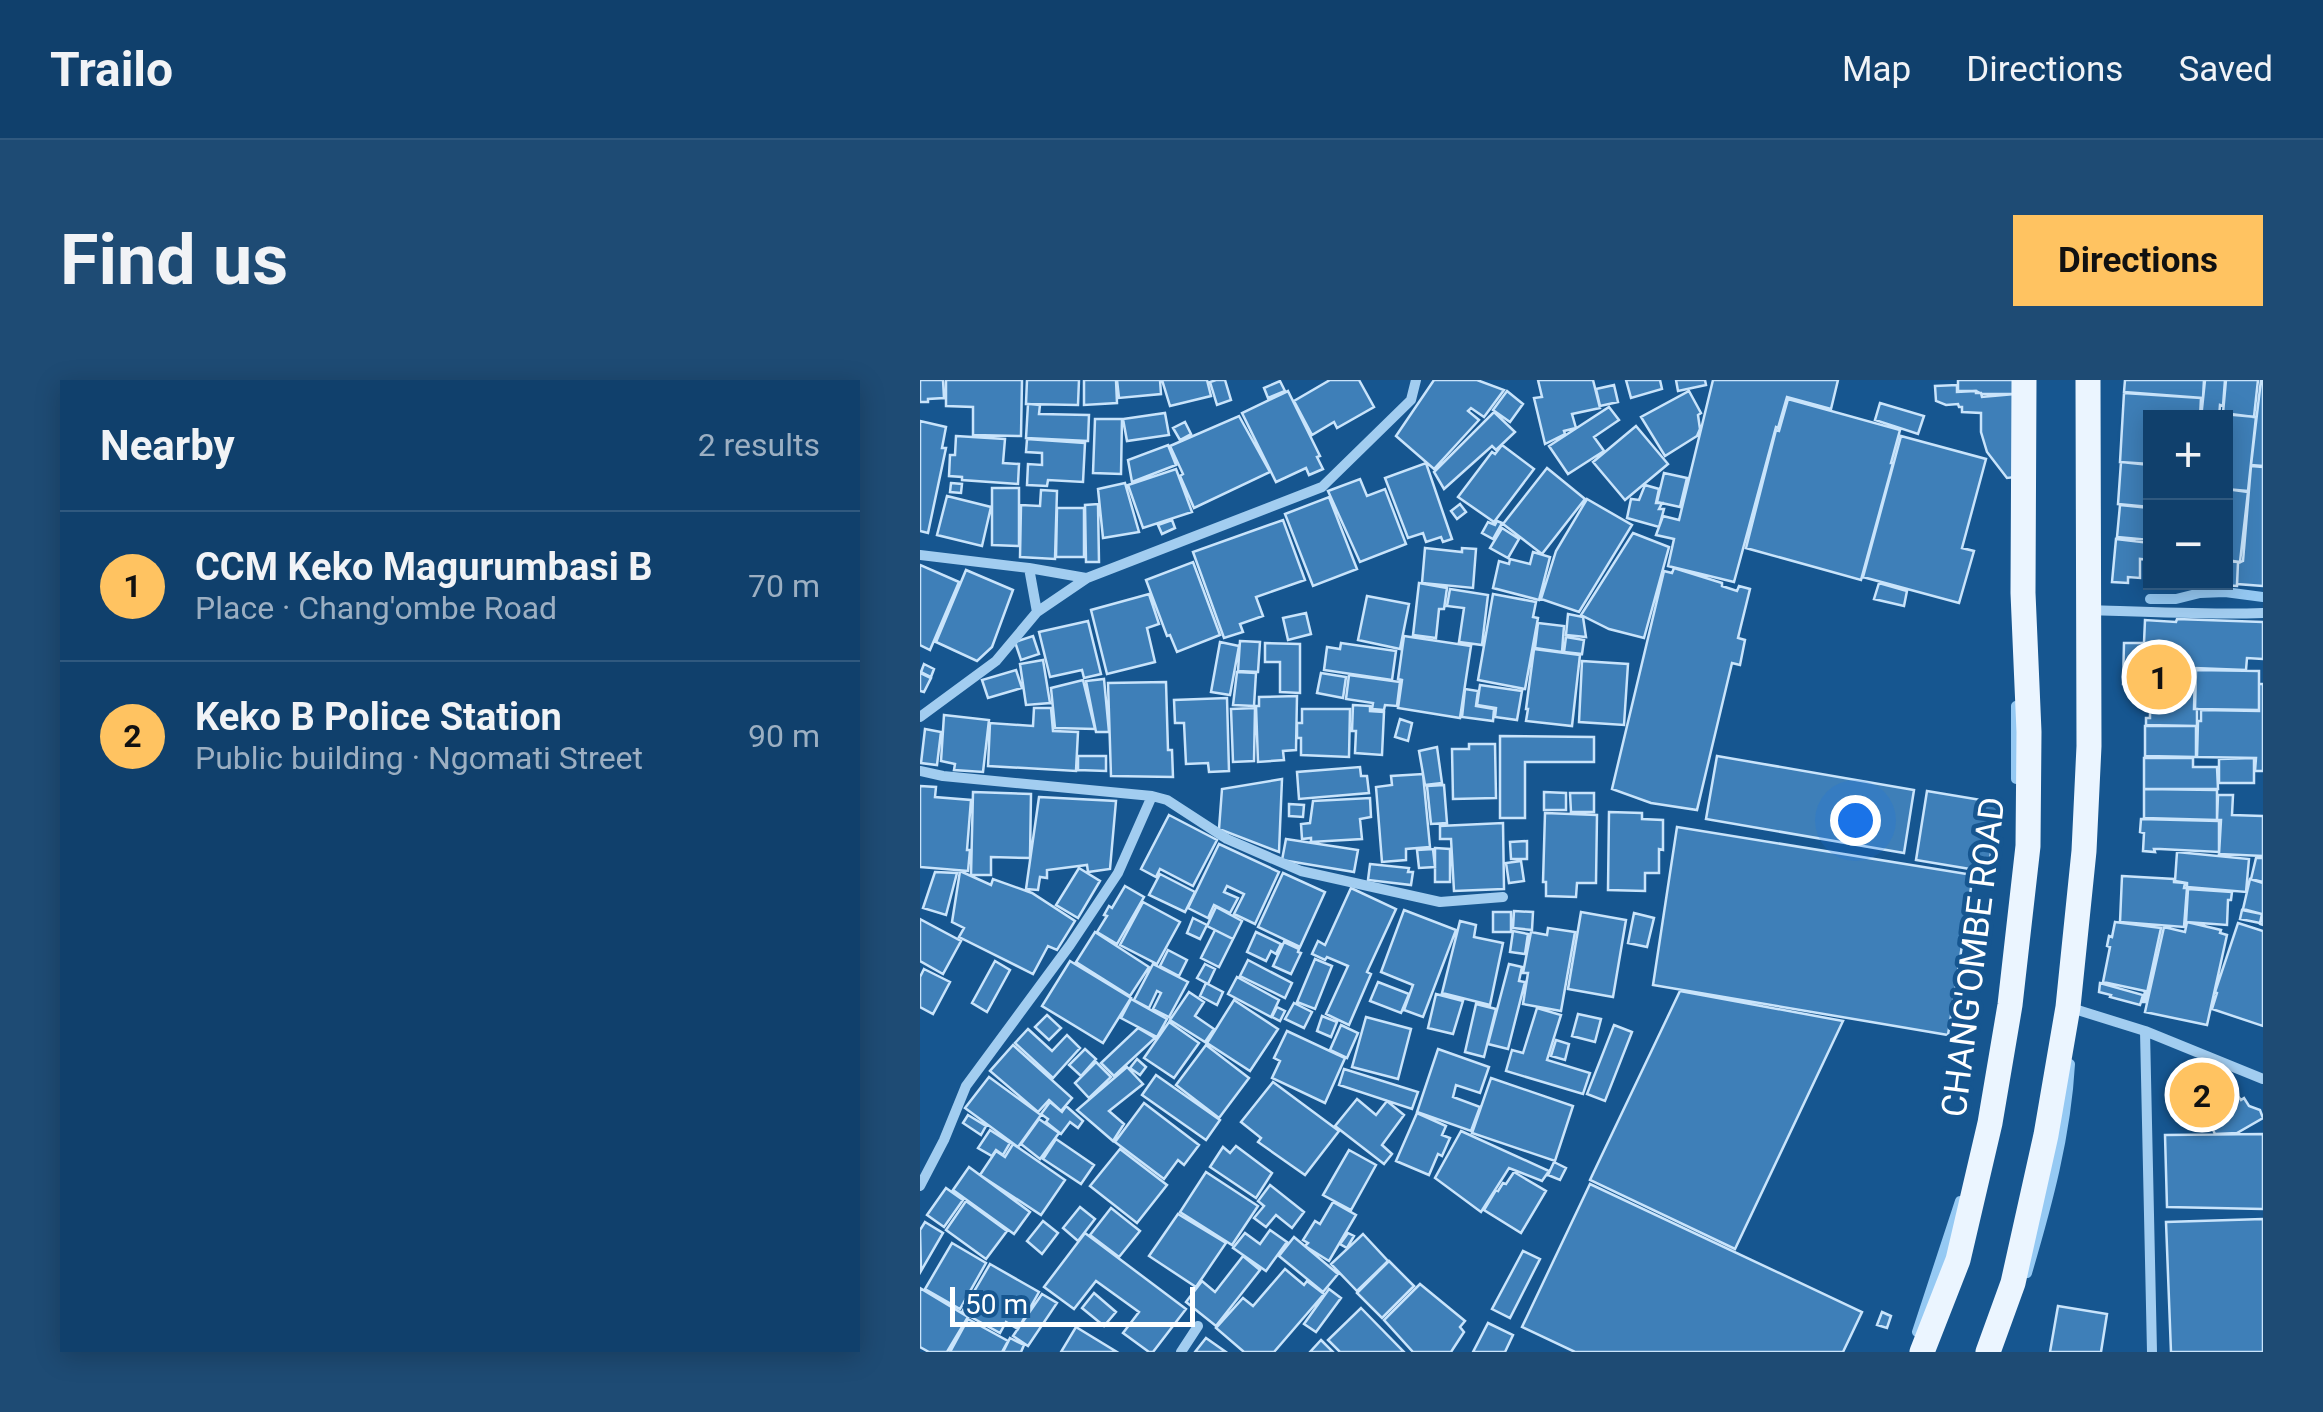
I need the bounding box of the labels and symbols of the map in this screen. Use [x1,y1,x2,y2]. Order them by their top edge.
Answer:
pin: 1 [2126,640,2192,714]
your location [1830,795,1881,846]
street label: CHANG'OMBE ROAD [1934,795,2013,1119]
pin: 2 [2170,1058,2234,1132]
scale bar [950,1282,1195,1326]

